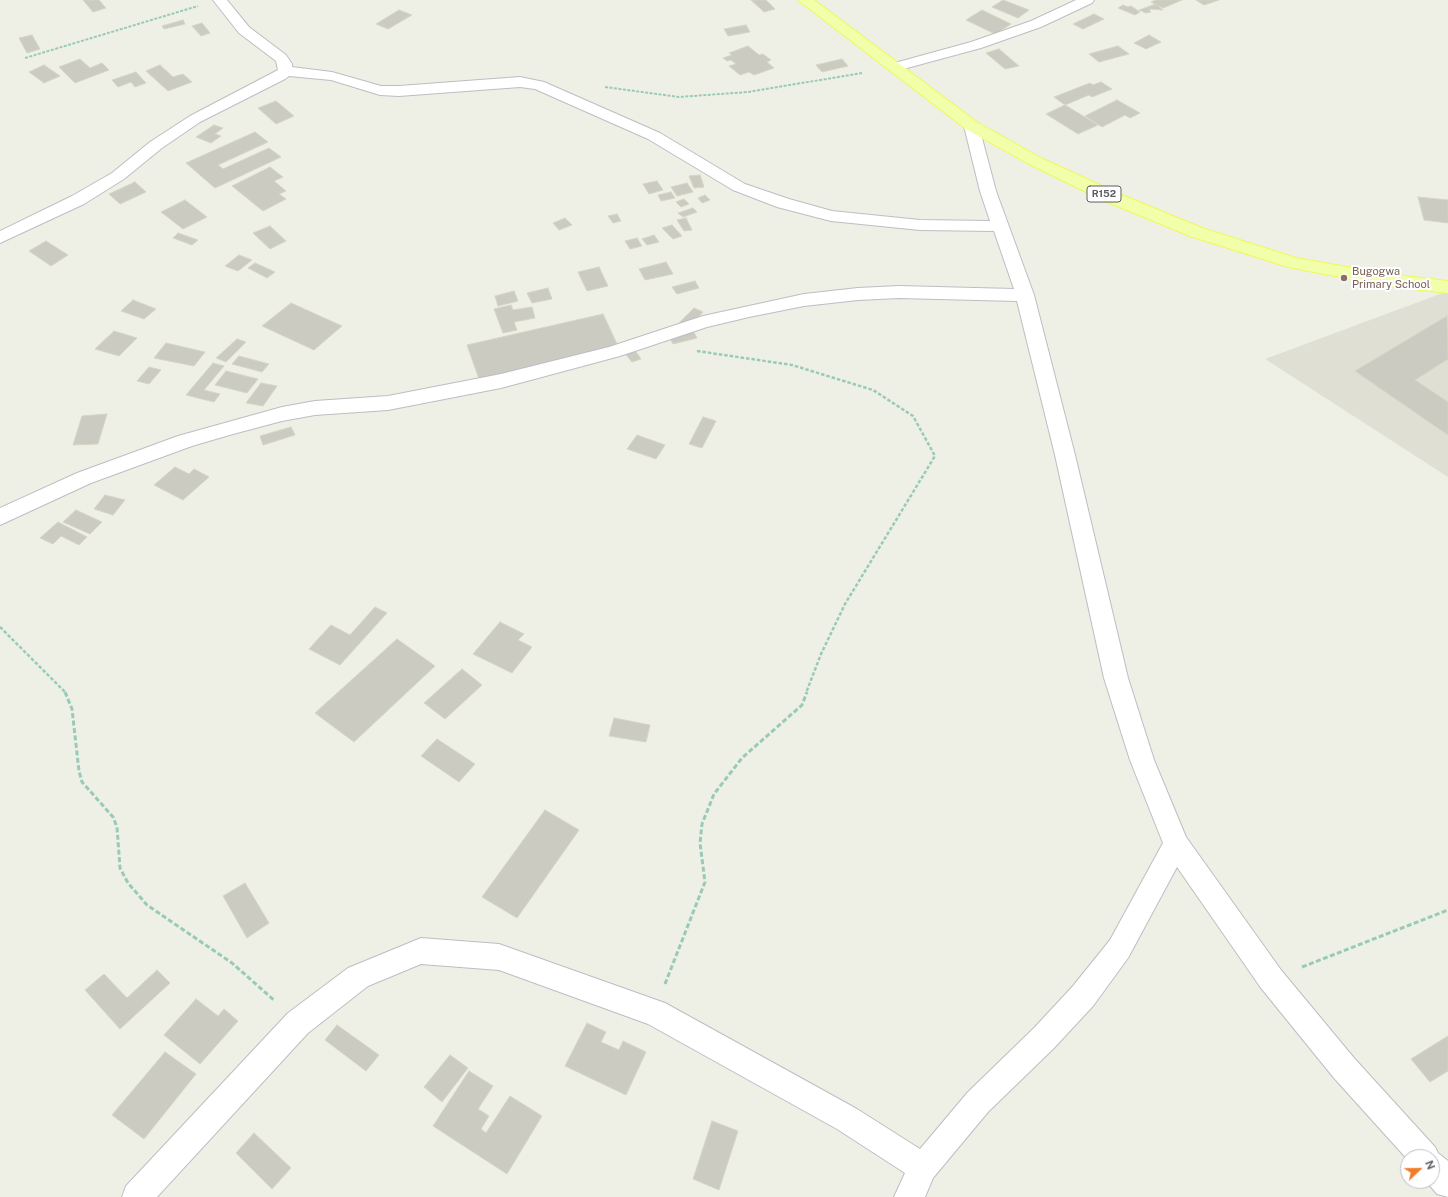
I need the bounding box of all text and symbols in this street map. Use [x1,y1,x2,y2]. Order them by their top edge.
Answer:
road number: R152 [1087,186,1121,202]
place label: Bugogwa Primary School [1352,265,1430,291]
marker: Bugogwa Primary School [1339,273,1349,283]
north arrow [1400,1149,1440,1189]
text: N [1423,1159,1437,1171]

